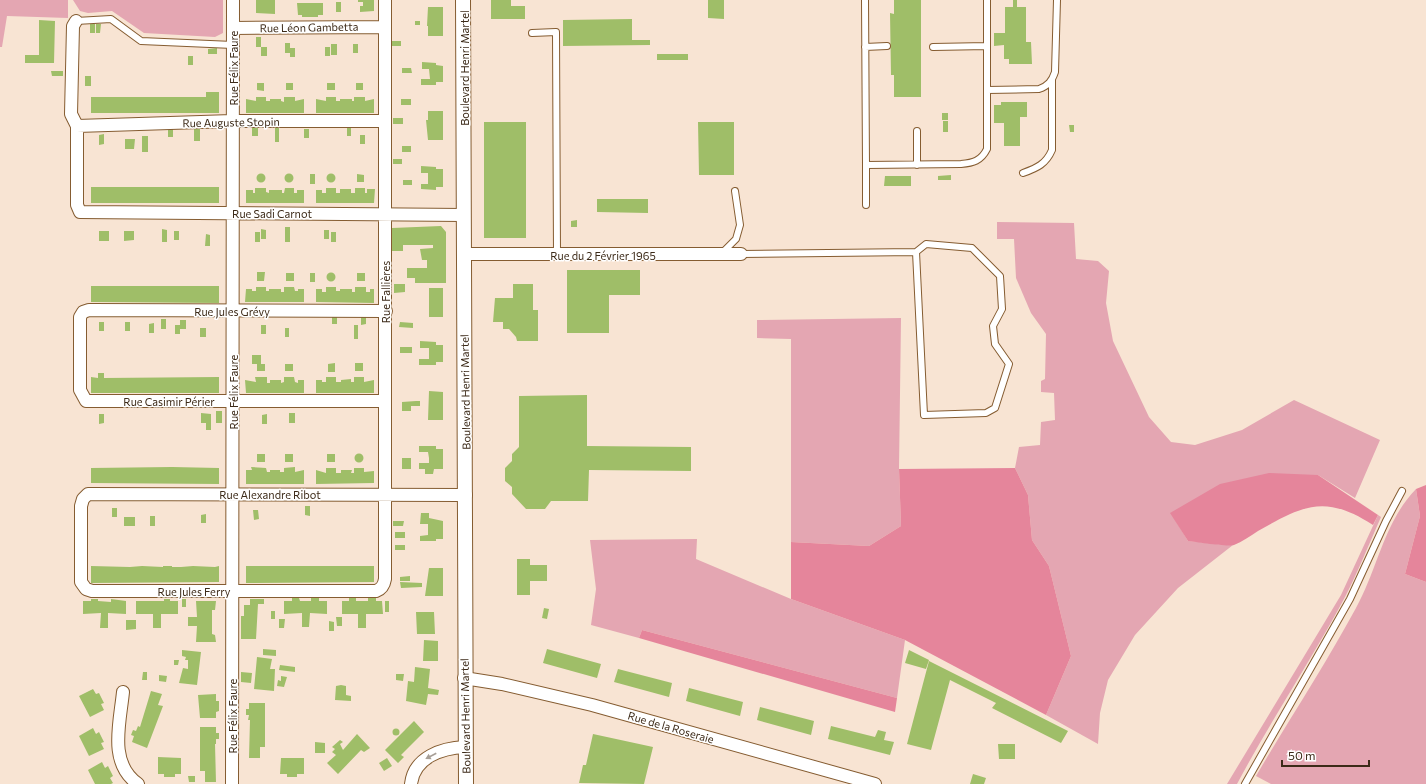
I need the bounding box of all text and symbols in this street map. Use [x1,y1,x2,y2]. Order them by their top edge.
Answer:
street label: Boulevard Henri Martel [458,10,471,126]
street label: Rue Léon Gambetta [259,20,359,34]
street label: Rue Félix Faure [227,30,240,105]
street label: Rue Auguste Stopin [182,115,280,129]
street label: Rue Sadi Carnot [232,207,312,220]
street label: Rue du 2 Février 1965 [550,249,656,262]
street label: Rue Fallières [379,261,392,323]
street label: Rue Jules Grévy [194,305,270,319]
street label: Boulevard Henri Martel [457,334,473,450]
street label: Rue Félix Faure [227,354,240,429]
street label: Rue Casimir Périer [123,395,215,408]
street label: Rue Alexandre Ribot [219,488,321,501]
street label: Rue Jules Ferry [158,585,231,599]
street label: Boulevard Henri Martel [457,658,473,774]
street label: Rue Félix Faure [226,678,239,753]
street label: Rue de la Roseraie [626,708,716,746]
scale bar [1282,742,1369,768]
text: 50 m [1288,748,1316,762]
one-way arrow [425,752,437,759]

